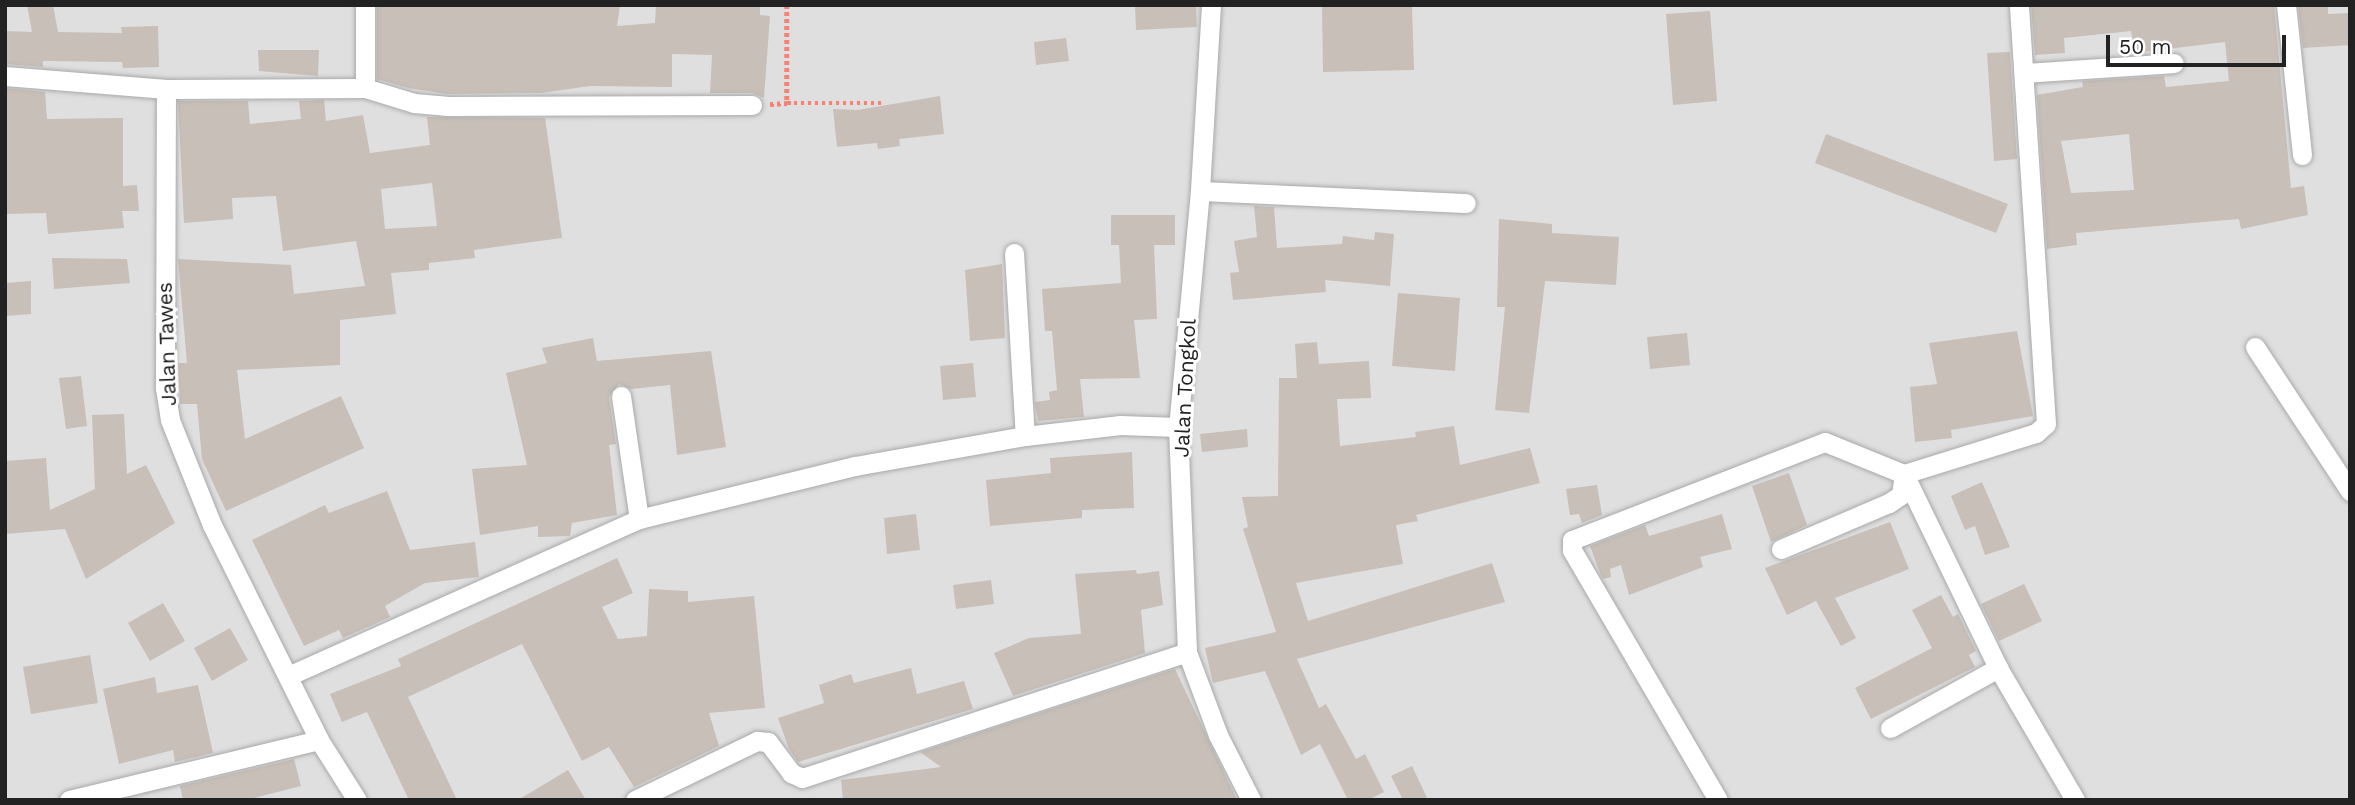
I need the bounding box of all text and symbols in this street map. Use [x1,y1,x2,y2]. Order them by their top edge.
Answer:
scale bar [2110,21,2290,65]
text: 50 m [2119,34,2171,59]
street label: Jalan Tawes [152,281,182,407]
street label: Jalan Tongkol [1169,318,1201,458]

